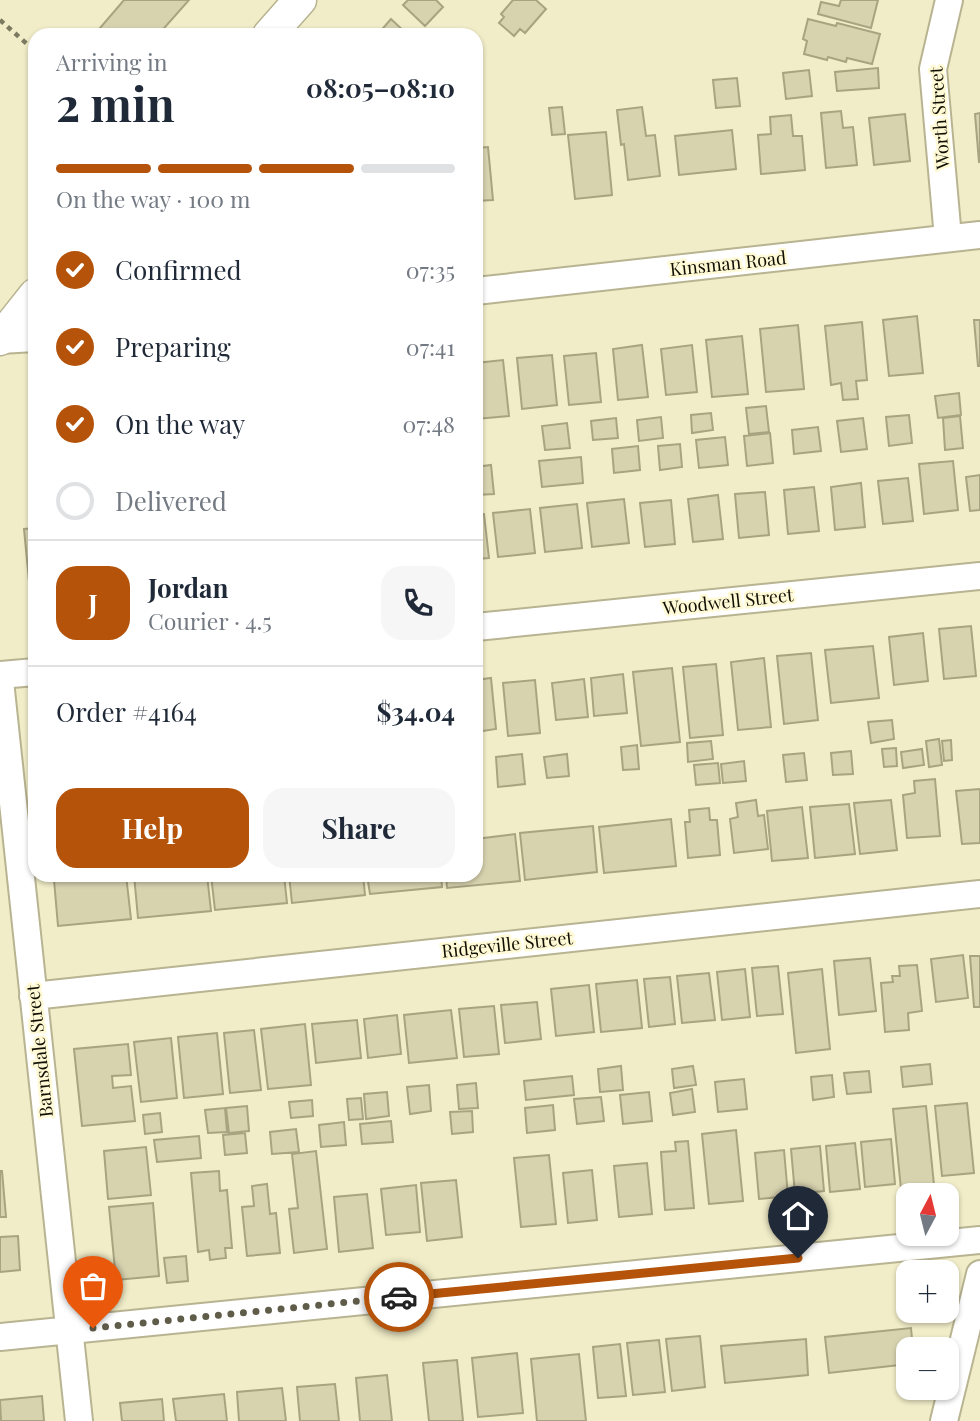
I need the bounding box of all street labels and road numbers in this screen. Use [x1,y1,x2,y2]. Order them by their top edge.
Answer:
street label: Worth Street [923,65,955,171]
street label: Kinsman Road [669,245,788,281]
street label: Woodwell Street [661,582,795,620]
street label: Ridgeville Street [440,925,574,963]
street label: Barnsdale Street [20,983,58,1119]

